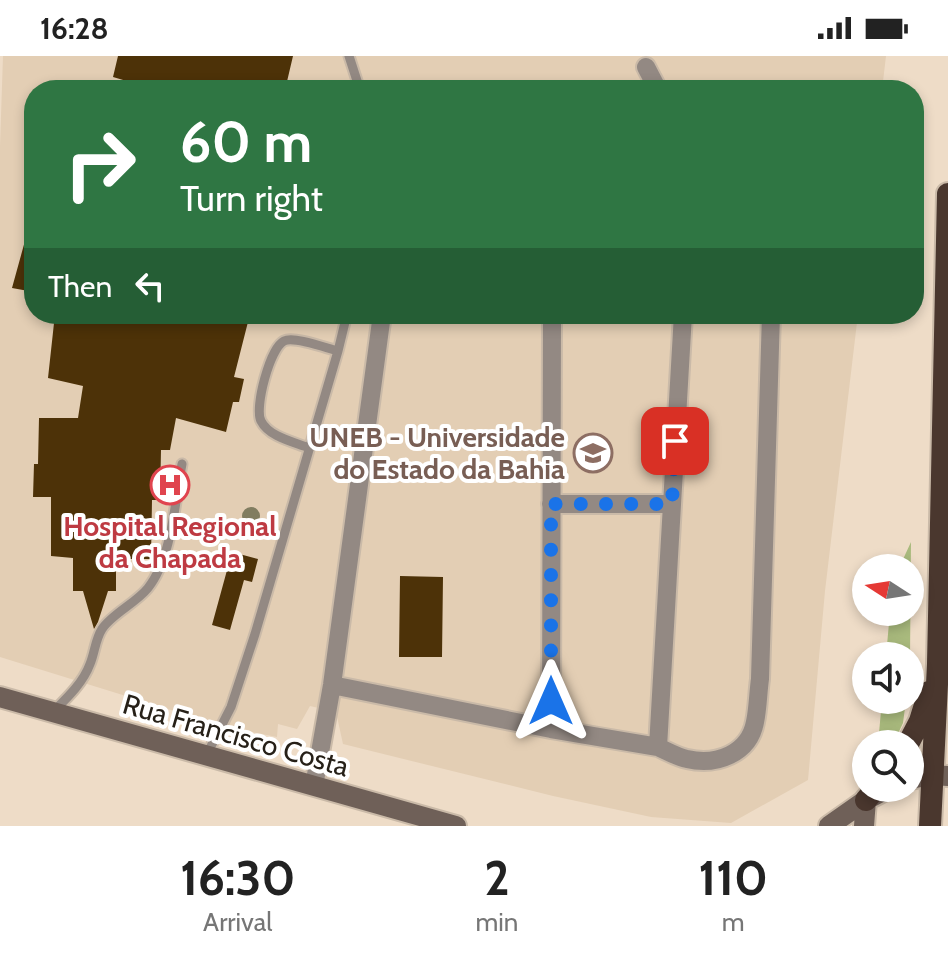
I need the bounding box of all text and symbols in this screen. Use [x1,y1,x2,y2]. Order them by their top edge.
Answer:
text: 16:28 [40,10,109,47]
text: 60 m [180,108,312,176]
icon: right [48,112,152,216]
text: Turn right [180,176,323,220]
icon: left [128,264,172,308]
text: Then [48,268,112,305]
pin [641,407,709,475]
icon: arrive [653,419,697,463]
place label: UNEB - Universidade do Estado da Bahia [309,420,565,486]
school or university icon: UNEB - Universidade do Estado da Bahia [572,432,614,474]
hospital icon: Hospital Regional da Chapada [149,464,191,506]
place label: Hospital Regional da Chapada [63,509,277,575]
north arrow [852,554,924,626]
map controls [852,554,924,802]
button: sound [852,642,924,714]
position arrow [509,659,593,743]
street label: Rua Francisco Costa [119,687,353,784]
button: search [852,730,924,802]
text: 16:30 [180,849,295,907]
text: 2 [484,849,510,907]
text: 110 [698,849,768,907]
text: Arrival [203,906,272,938]
text: min [475,906,518,938]
text: m [722,906,745,938]

